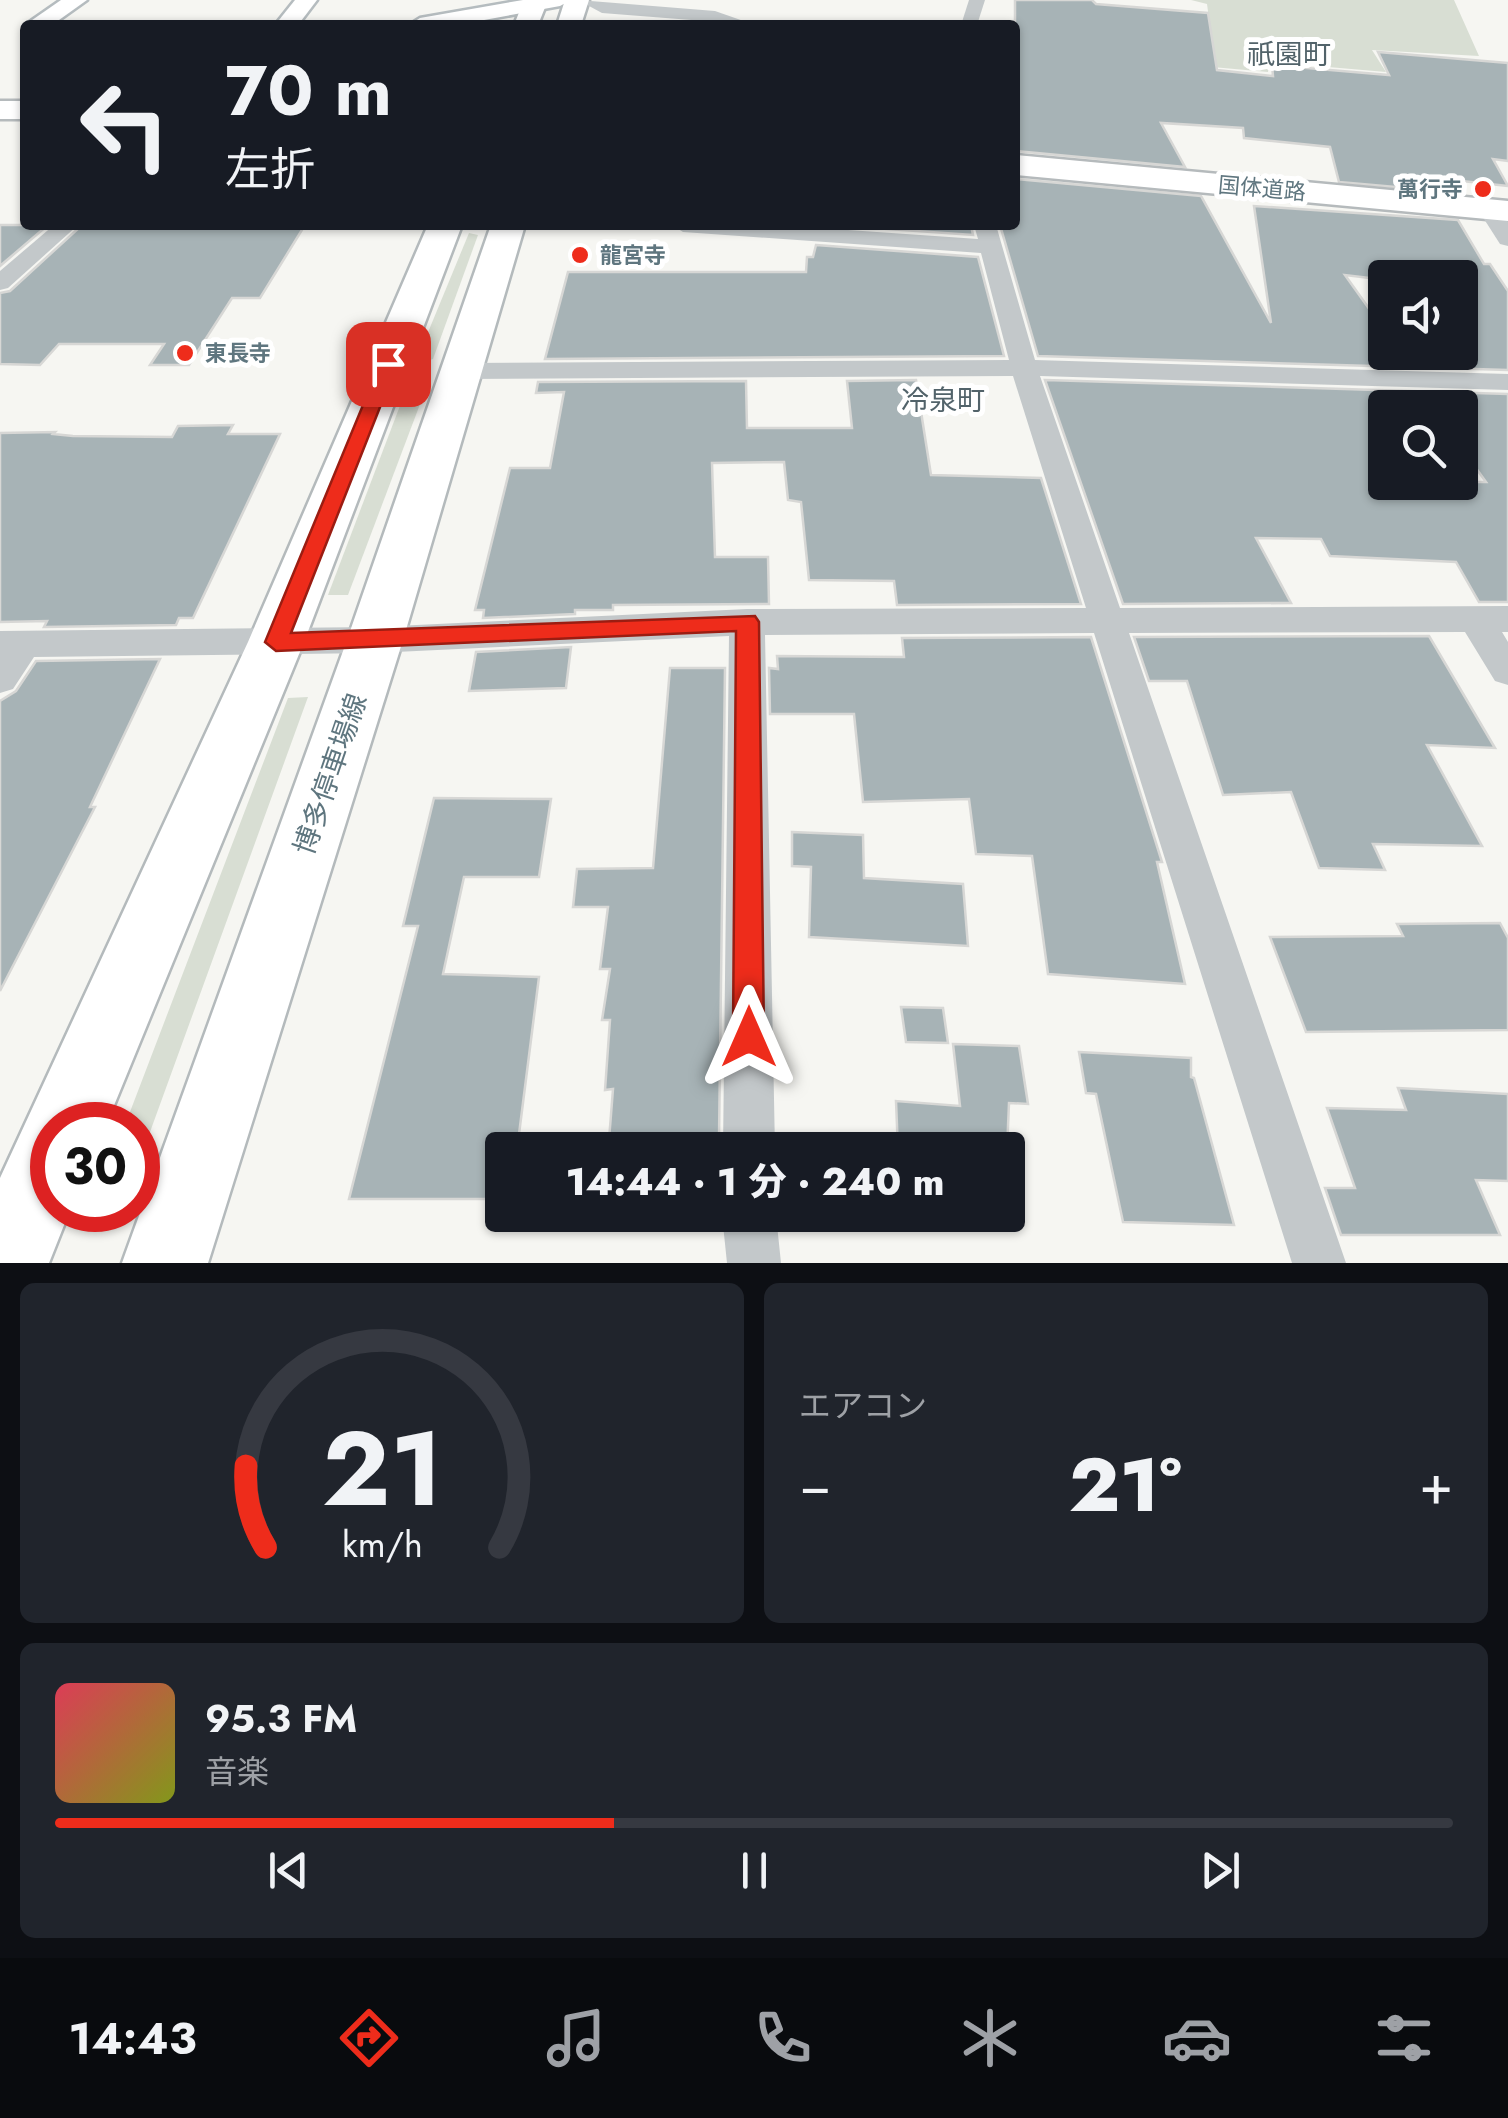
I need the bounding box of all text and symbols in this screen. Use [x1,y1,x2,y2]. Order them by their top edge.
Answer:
district label: 祇園町 [1247,34,1331,75]
text: 70 m [225,40,392,141]
icon: left [60,60,190,190]
text: 左折 [225,137,315,202]
street label: 国体道路 [1217,168,1307,208]
place label: 萬行寺 [1397,173,1463,205]
marker: 萬行寺 [1472,178,1494,200]
place label: 龍宮寺 [600,239,666,271]
marker: 龍宮寺 [569,244,591,266]
map controls [1368,260,1478,500]
button: sound [1368,260,1478,370]
pin [346,322,431,407]
place label: 東長寺 [205,337,271,369]
icon: arrive [361,337,416,392]
marker: 東長寺 [174,342,196,364]
district label: 冷泉町 [901,380,985,421]
button: search [1368,390,1478,500]
street label: 博多停車場線 [284,688,377,860]
position arrow [697,985,801,1089]
speed limit sign: 30 [30,1102,160,1232]
text: 14:44 · 1 分 · 240 m [566,1154,944,1209]
text: エアコン [799,1383,927,1429]
text: 21 [321,1394,443,1544]
text: 21° [1069,1431,1182,1539]
text: − [799,1445,831,1525]
text: + [1419,1445,1453,1525]
text: km/h [342,1519,422,1570]
text: 95.3 FM [205,1691,357,1746]
text: 音楽 [205,1749,269,1795]
icon: previous [261,1843,316,1898]
icon: pause [727,1843,782,1898]
icon: next [1193,1843,1248,1898]
icon: directions [334,2003,404,2073]
icon: music [541,2003,611,2073]
icon: phone [748,2003,818,2073]
icon: climate [955,2003,1025,2073]
icon: car [1162,2003,1232,2073]
icon: filters [1369,2003,1439,2073]
text: 14:43 [69,2006,197,2071]

